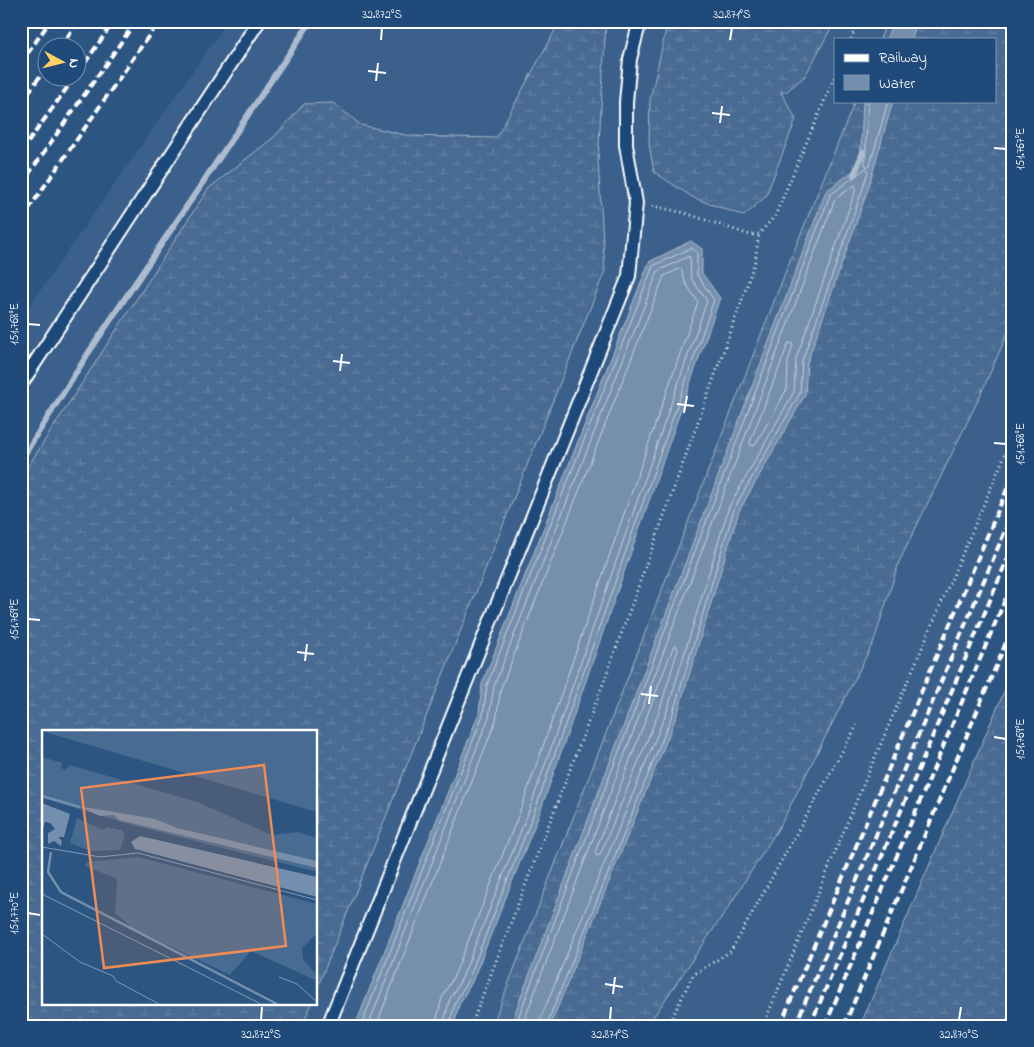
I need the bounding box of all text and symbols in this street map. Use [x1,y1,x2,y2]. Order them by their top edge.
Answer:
text: 32.872°S [362,6,402,24]
text: 32.871°S [713,6,751,24]
north arrow [38,38,88,88]
legend [834,38,996,102]
text: Railway [879,47,927,70]
text: N [62,57,84,69]
text: Water [879,73,915,95]
text: 151.767°E [1012,128,1030,170]
text: 151.768°E [6,303,24,345]
text: 151.768°E [1012,423,1030,465]
text: 151.769°E [6,598,24,640]
text: 151.769°E [1012,718,1030,760]
inset map [42,730,318,1004]
text: 151.770°E [6,892,24,934]
text: 32.872°S [241,1026,281,1044]
text: 32.871°S [591,1026,629,1044]
text: 32.870°S [940,1026,979,1044]

